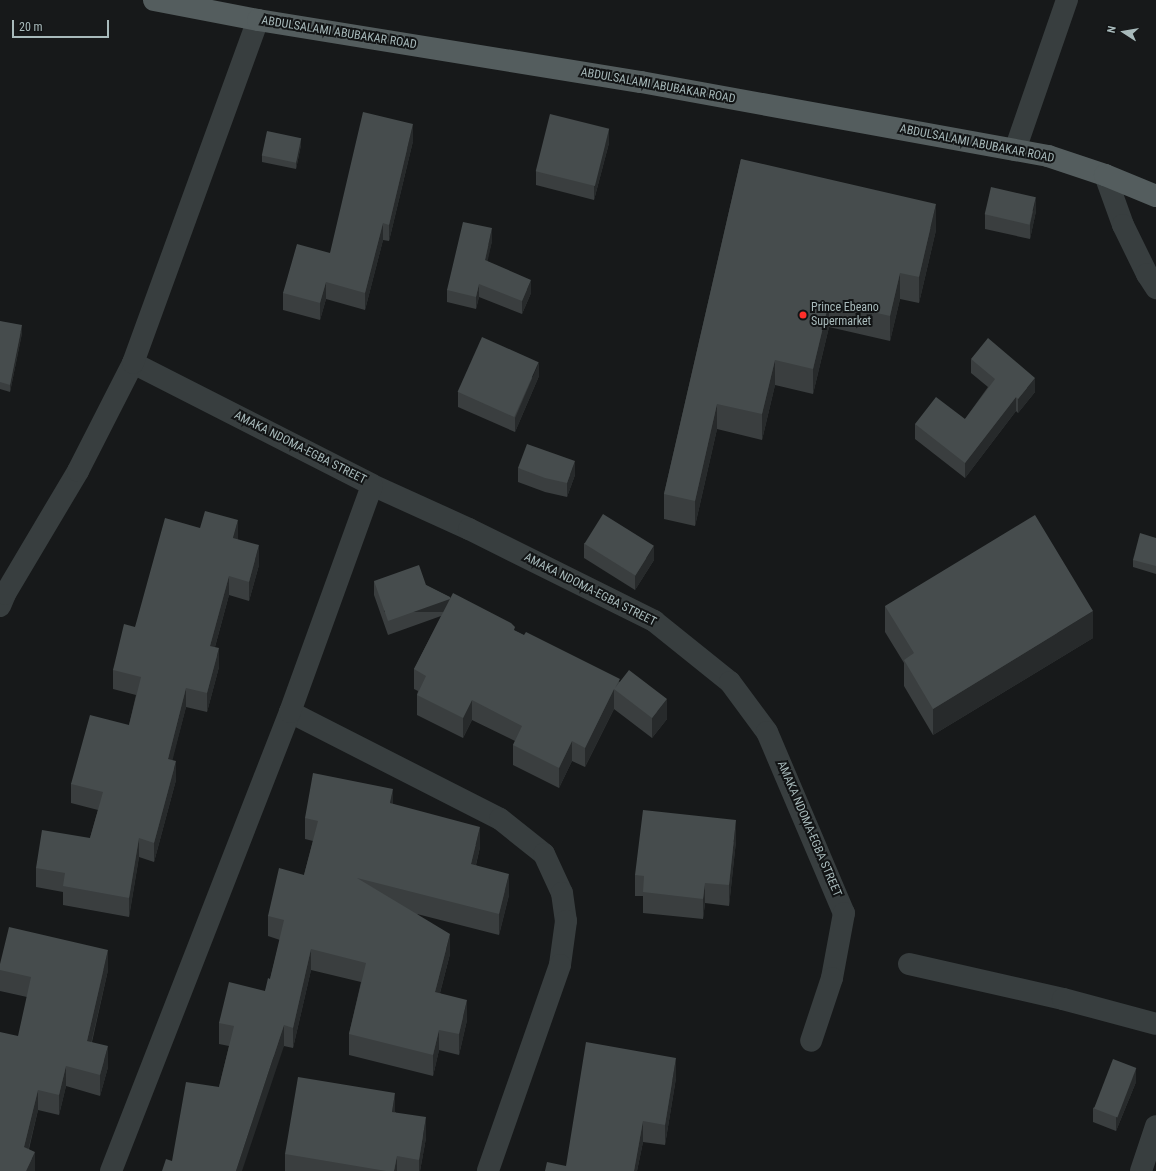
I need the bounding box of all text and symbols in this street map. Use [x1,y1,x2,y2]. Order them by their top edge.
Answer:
scale bar [14,12,111,38]
north arrow [1104,12,1144,52]
street label: ABDULSALAMI ABUBAKAR ROAD [260,14,418,52]
text: 20 m [19,20,43,34]
text: N [1105,25,1119,34]
street label: ABDULSALAMI ABUBAKAR ROAD [579,65,737,107]
street label: ABDULSALAMI ABUBAKAR ROAD [899,122,1055,166]
place label: Prince Ebeano Supermarket [811,301,879,329]
marker: Prince Ebeano Supermarket [798,310,808,320]
street label: AMAKA NDOMA-EGBA STREET [232,408,368,488]
street label: AMAKA NDOMA-EGBA STREET [522,550,658,630]
street label: AMAKA NDOMA-EGBA STREET [774,759,844,899]

